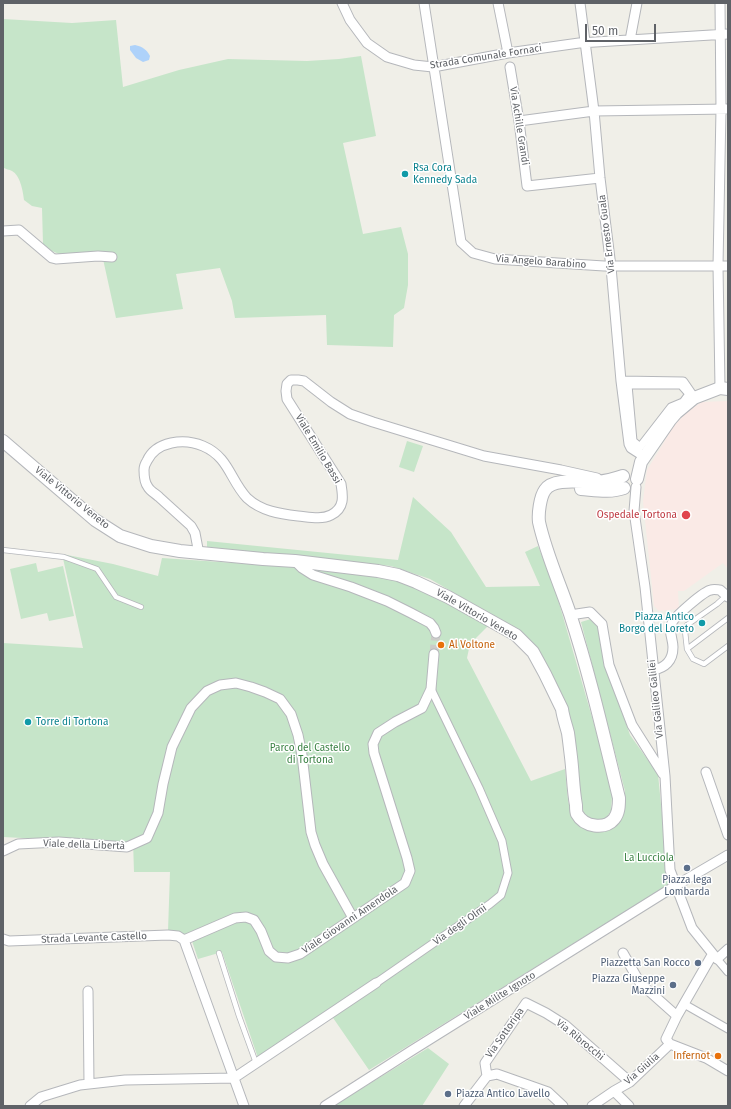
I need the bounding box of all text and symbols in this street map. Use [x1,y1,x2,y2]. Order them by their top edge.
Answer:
scale bar [587,16,658,42]
text: 50 m [592,24,618,38]
street label: Strada Comunale Fornaci [429,42,543,72]
street label: Via Achille Grandi [507,86,531,166]
place label: Rsa Cora Kennedy Sada [413,162,477,186]
marker: Rsa Cora Kennedy Sada [400,169,410,179]
street label: Via Ernesto Guala [596,194,618,274]
street label: Via Angelo Barabino [495,253,587,271]
street label: Viale Emilio Bassi [292,412,344,486]
street label: Viale Vittorio Veneto [32,464,112,532]
place label: Ospedale Tortona [597,509,677,521]
marker: Ospedale Tortona [680,509,692,521]
street label: Viale Vittorio Veneto [434,587,520,643]
place label: Piazza Antico Borgo del Loreto [619,611,694,634]
marker: Piazza Antico Borgo del Loreto [697,618,707,628]
place label: Al Voltone [449,639,495,651]
marker: Al Voltone [436,640,446,650]
street label: Via Galileo Galilei [646,659,666,739]
place label: Torre di Tortona [36,716,108,728]
marker: Torre di Tortona [23,717,33,727]
park label: Parco del Castello di Tortona [270,742,350,766]
street label: Viale della Libertà [43,838,125,852]
park label: La Lucciola [624,852,674,864]
marker: Piazza lega Lombarda [682,863,692,873]
place label: Piazza lega Lombarda [662,874,712,898]
street label: Viale Giovanni Amendola [300,883,400,957]
street label: Via degli Olmi [431,902,489,948]
street label: Strada Levante Castello [41,930,147,946]
place label: Piazzetta San Rocco [600,957,690,969]
marker: Piazzetta San Rocco [693,958,703,968]
street label: Viale Milite Ignoto [462,969,538,1023]
place label: Piazza Giuseppe Mazzini [592,973,665,996]
marker: Piazza Giuseppe Mazzini [668,980,678,990]
street label: Via Sottoripa [483,1006,527,1060]
street label: Via Ribrocchi [553,1017,607,1063]
street label: Via Giulia [622,1050,662,1088]
place label: Infernot [673,1050,710,1062]
marker: Infernot [713,1051,723,1061]
place label: Piazza Antico Lavello [456,1088,550,1100]
marker: Piazza Antico Lavello [443,1089,453,1099]

